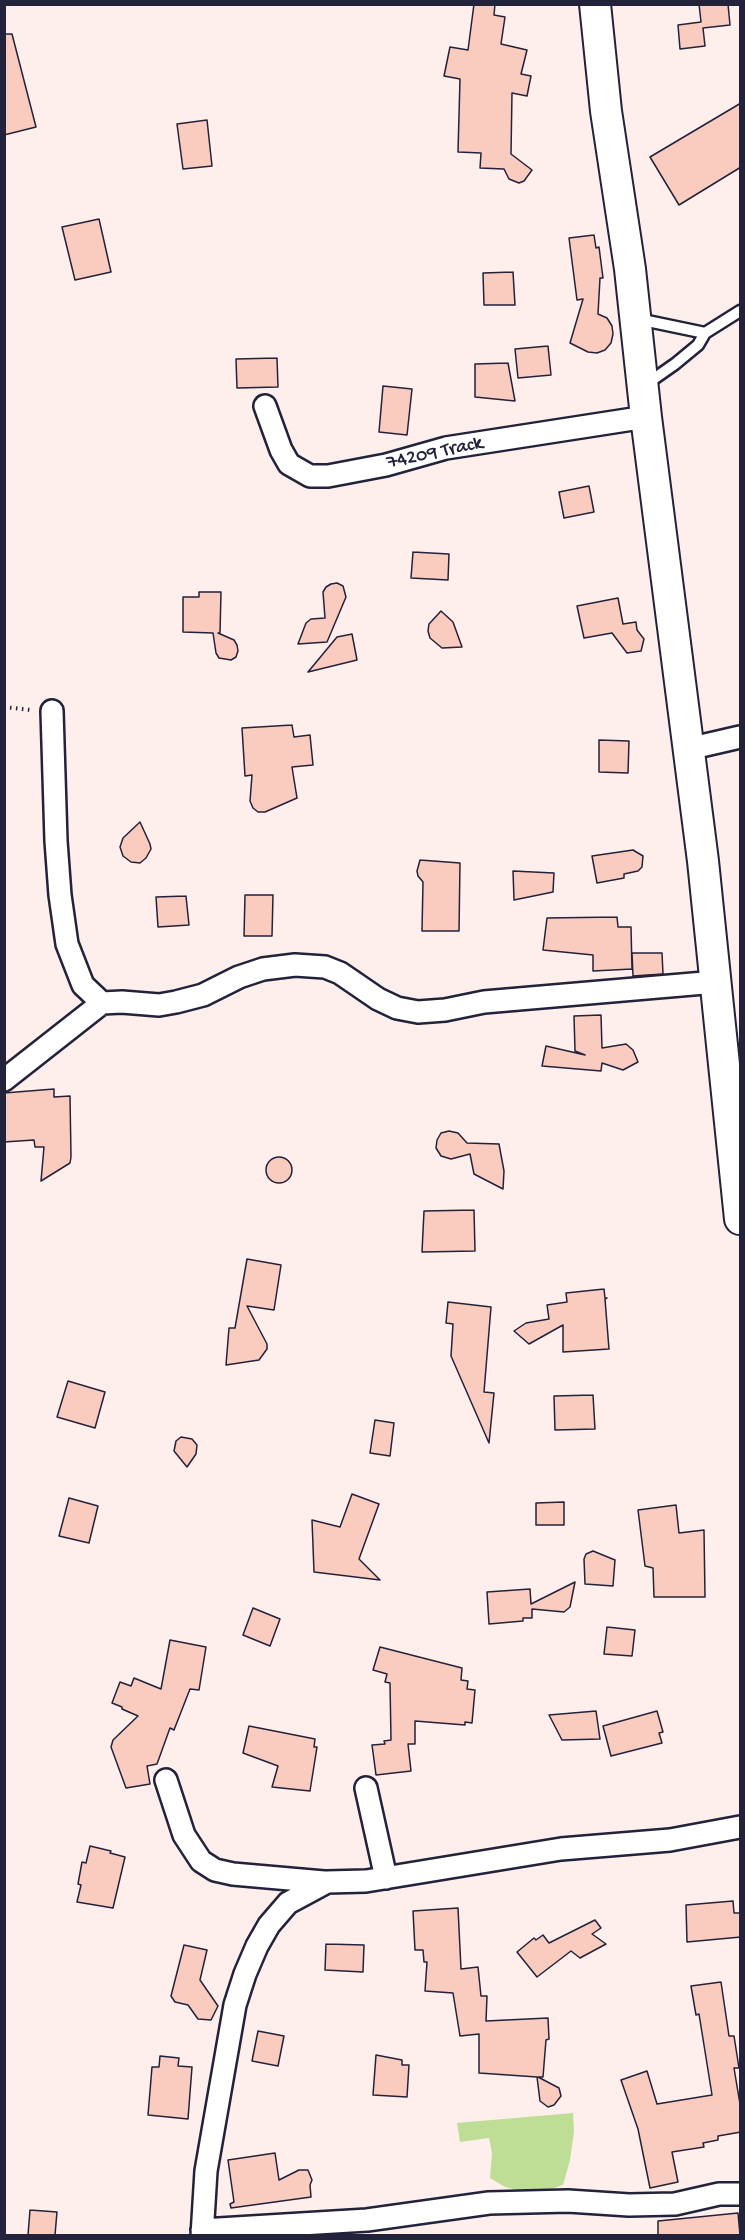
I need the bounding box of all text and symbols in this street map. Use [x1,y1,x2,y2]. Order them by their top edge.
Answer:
street label: 74209 Track [385,432,485,476]

